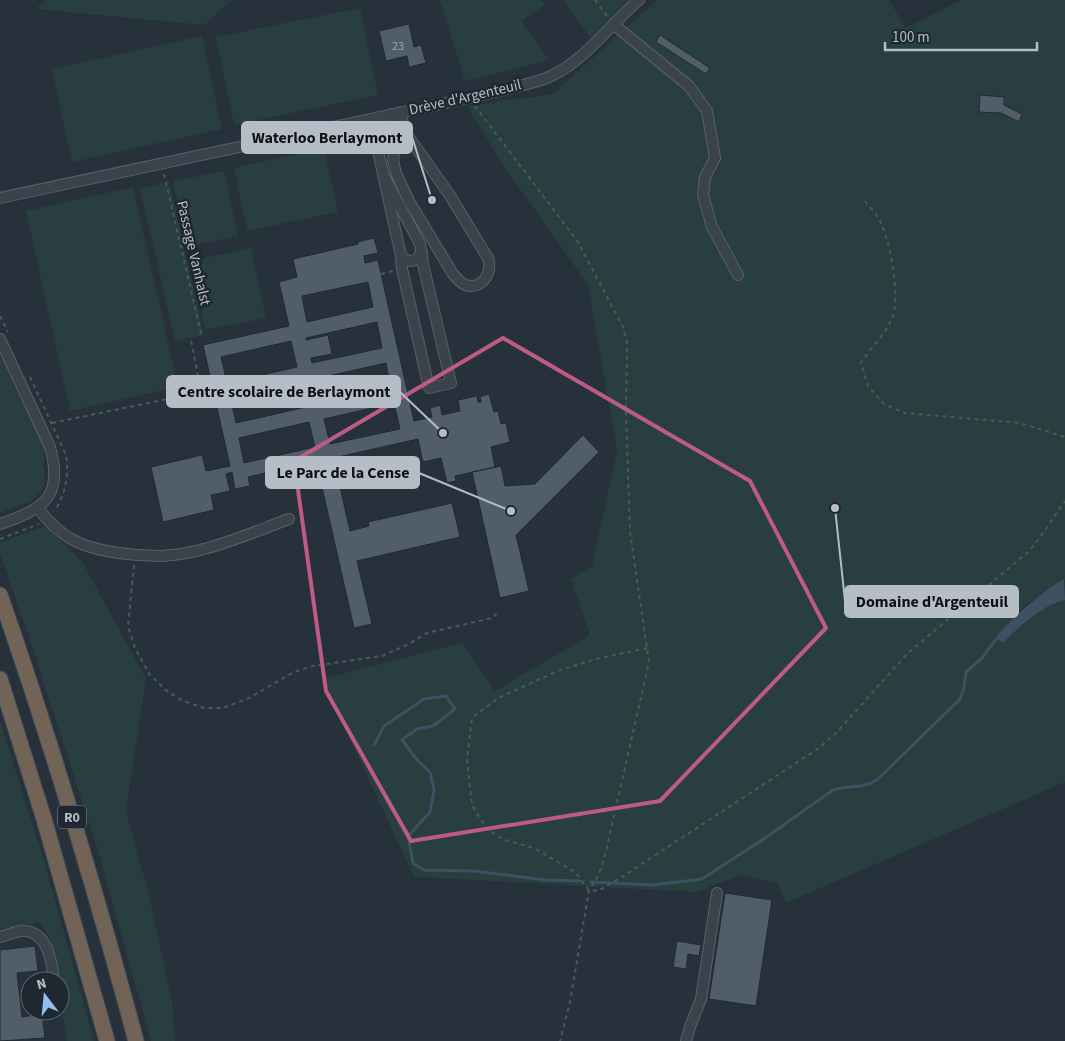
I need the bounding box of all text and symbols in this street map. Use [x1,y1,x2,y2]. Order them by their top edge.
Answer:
scale bar [885,20,1038,52]
text: 100 m [892,27,930,48]
house number: 23 [392,38,404,55]
street label: Drève d'Argenteuil [407,74,523,121]
callout: Waterloo Berlaymont [242,122,412,153]
text: Waterloo Berlaymont [252,127,402,149]
street label: Passage Vanhalst [171,199,216,308]
callout: Centre scolaire de Berlaymont [167,376,400,407]
text: Centre scolaire de Berlaymont [178,381,390,403]
callout: Le Parc de la Cense [266,457,419,488]
text: Le Parc de la Cense [277,462,409,484]
callout: Domaine d'Argenteuil [845,586,1018,617]
text: Domaine d'Argenteuil [856,591,1009,613]
road number: R0 [58,806,86,829]
north arrow [20,971,70,1021]
text: N [34,974,49,995]

